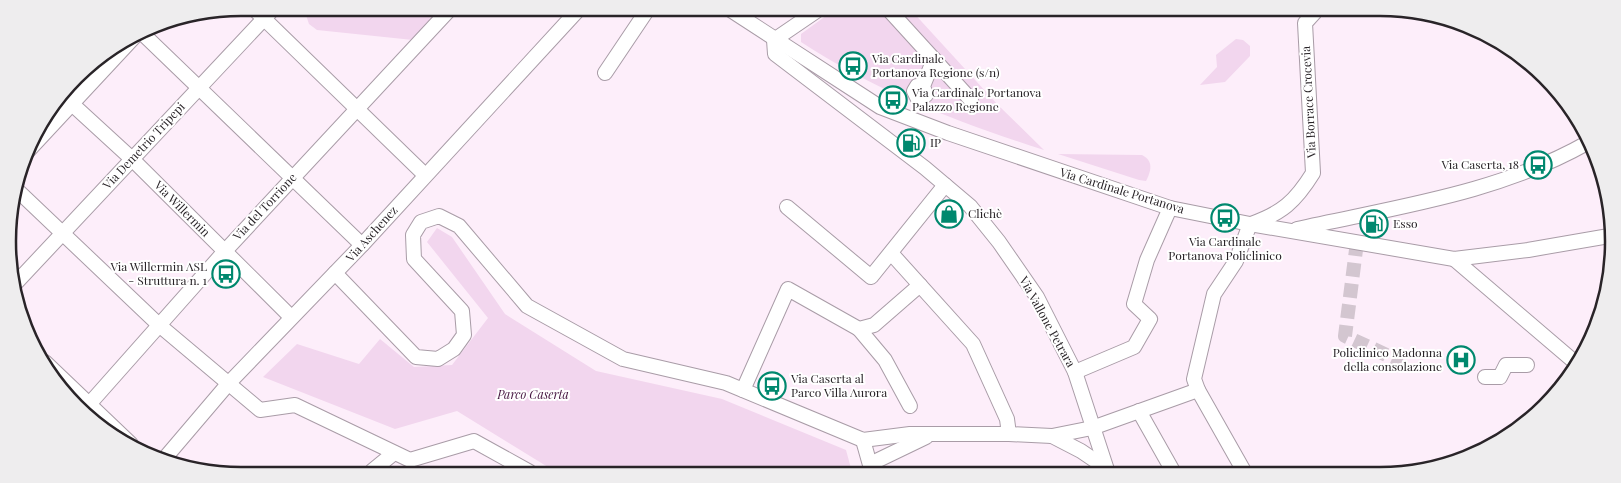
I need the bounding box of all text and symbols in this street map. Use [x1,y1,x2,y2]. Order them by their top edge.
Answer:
street label: Via Borrace Crocevia [1297,46,1319,160]
place label: Via Cardinale Portanova Regione (s/n) [871,50,999,80]
bus stop icon: Via Cardinale Portanova Regione (s/n) [838,51,868,81]
place label: Via Cardinale Portanova Palazzo Regione [911,84,1041,114]
bus stop icon: Via Cardinale Portanova Palazzo Regione [878,85,908,115]
street label: Via Demetrio Tripepi [98,98,188,193]
fuel station icon: IP [896,128,926,158]
place label: IP [930,134,941,150]
bus stop icon: Via Caserta, 18 [1523,150,1553,180]
place label: Via Caserta, 18 [1440,156,1519,172]
street label: Via Cardinale Portanova [1057,163,1186,217]
street label: Via del Torrione [228,169,300,244]
street label: Via Willermin [151,176,214,240]
shop icon: Clichè [934,199,964,229]
street label: Via Aschenez [341,202,401,265]
bus stop icon: Via Cardinale Portanova Policlinico [1210,203,1240,233]
place label: Clichè [968,205,1002,221]
fuel station icon: Esso [1359,209,1389,239]
place label: Esso [1393,215,1418,231]
place label: Via Cardinale Portanova Policlinico [1168,233,1282,263]
place label: Via Willermin ASL - Struttura n. 1 [110,258,208,288]
bus stop icon: Via Willermin ASL - Struttura n. 1 [211,259,241,289]
street label: Via Vallone Petrara [1016,272,1079,370]
place label: Policlinico Madonna della consolazione [1333,344,1442,374]
hospital icon: Policlinico Madonna della consolazione [1446,345,1476,375]
place label: Via Caserta al Parco Villa Aurora [790,370,887,400]
bus stop icon: Via Caserta al Parco Villa Aurora [757,371,787,401]
park label: Parco Caserta [496,386,569,402]

